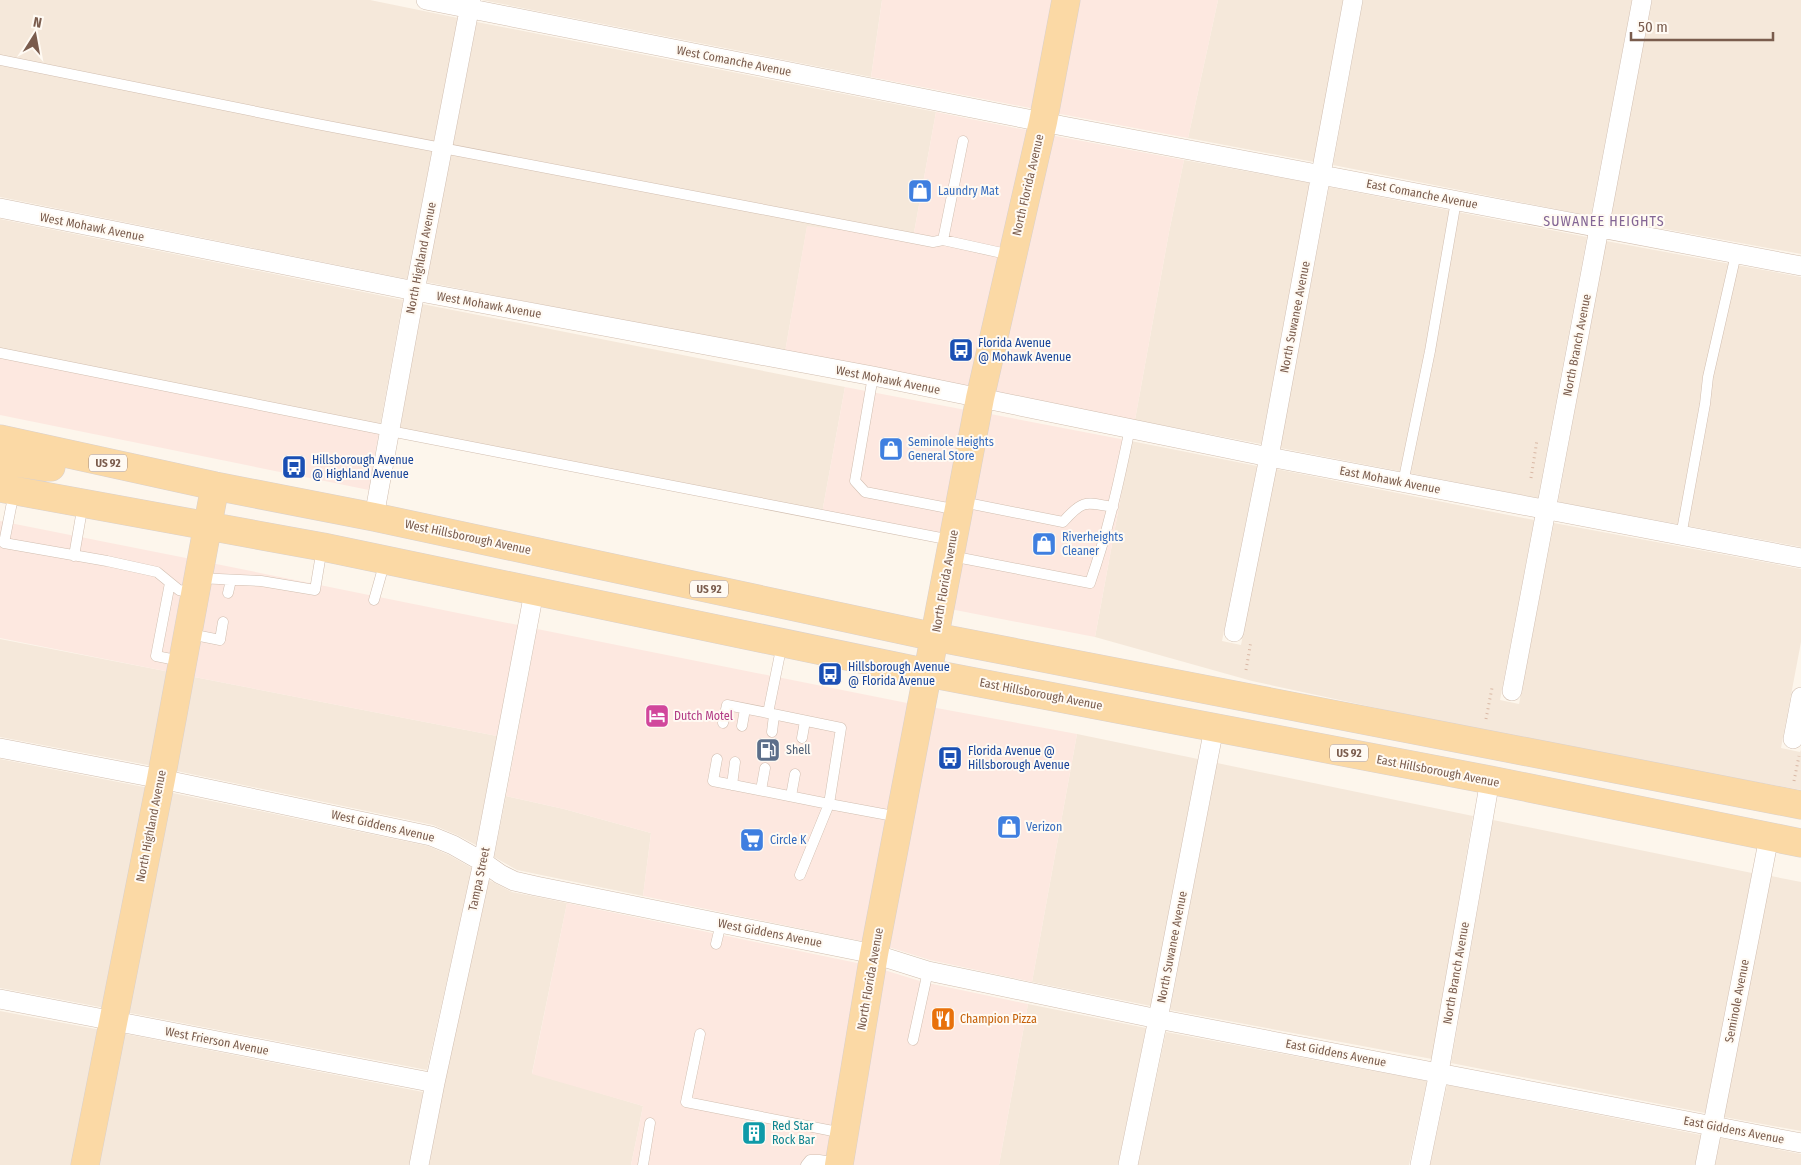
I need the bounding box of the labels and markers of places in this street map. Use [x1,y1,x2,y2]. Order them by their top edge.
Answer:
shop icon: Laundry Mat [907,178,933,204]
place label: Laundry Mat [938,184,999,198]
place label: Florida Avenue @ Mohawk Avenue [978,336,1071,364]
bus stop icon: Florida Avenue @ Mohawk Avenue [948,337,974,363]
place label: Seminole Heights General Store [908,435,994,463]
shop icon: Seminole Heights General Store [878,436,904,462]
place label: Hillsborough Avenue @ Highland Avenue [312,453,414,481]
bus stop icon: Hillsborough Avenue @ Highland Avenue [281,454,307,480]
place label: Riverheights Cleaner [1062,530,1123,558]
shop icon: Riverheights Cleaner [1031,531,1057,557]
place label: Hillsborough Avenue @ Florida Avenue [848,660,950,688]
bus stop icon: Hillsborough Avenue @ Florida Avenue [817,661,843,687]
hotel icon: Dutch Motel [644,703,670,729]
place label: Dutch Motel [674,709,733,723]
fuel station icon: Shell [755,737,781,763]
place label: Shell [786,743,811,757]
place label: Florida Avenue @ Hillsborough Avenue [968,744,1070,772]
bus stop icon: Florida Avenue @ Hillsborough Avenue [937,745,963,771]
shop icon: Verizon [996,814,1022,840]
place label: Verizon [1026,820,1062,834]
supermarket icon: Circle K [739,827,765,853]
place label: Circle K [770,833,807,847]
restaurant icon: Champion Pizza [930,1006,956,1032]
place label: Champion Pizza [960,1012,1037,1026]
place label: Red Star Rock Bar [772,1119,816,1147]
building icon: Red Star Rock Bar [741,1120,767,1146]

